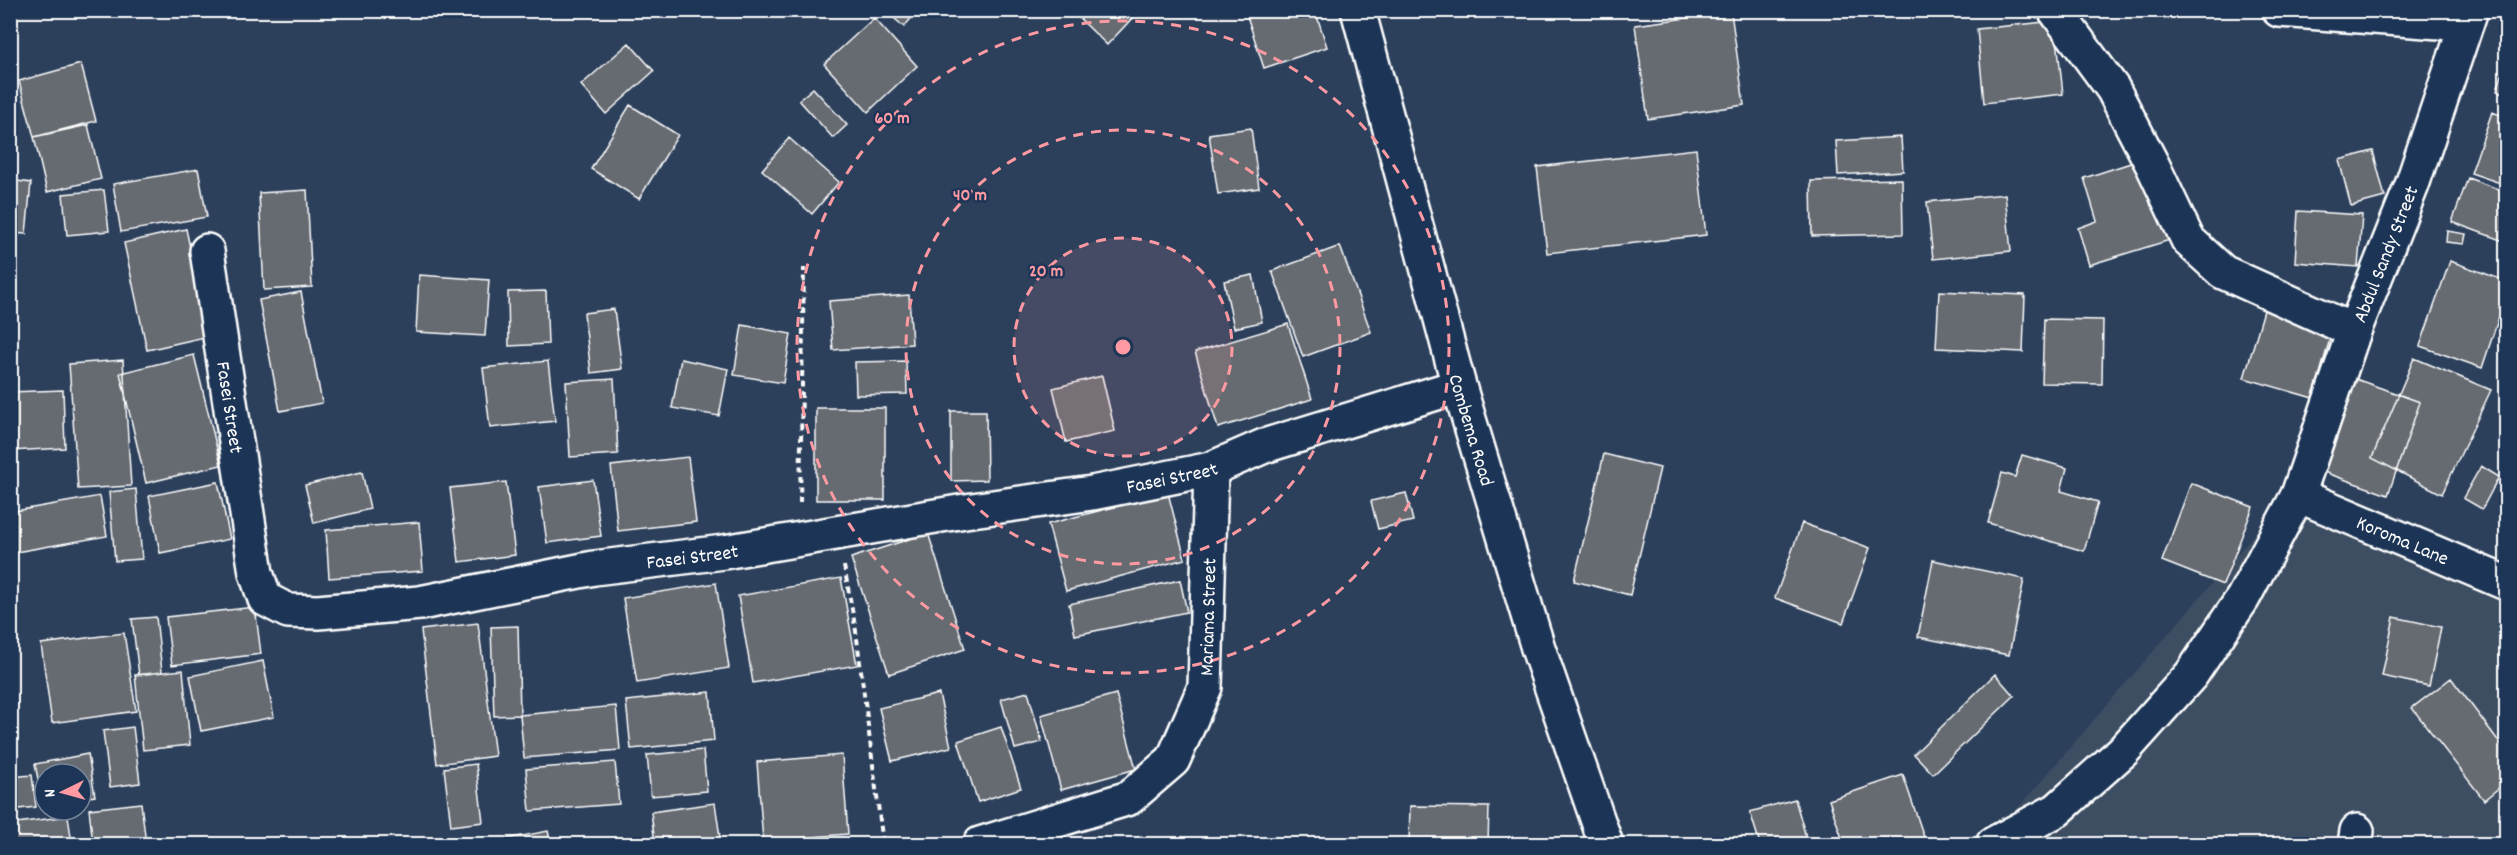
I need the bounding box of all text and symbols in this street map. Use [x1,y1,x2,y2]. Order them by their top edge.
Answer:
text: 60 m [874,107,910,132]
street label: Abdul Sandy Street [2348,182,2427,328]
text: 40 m [953,184,987,209]
text: 20 m [1029,260,1063,285]
centre of rings [1113,337,1133,357]
street label: Fasei Street [207,360,249,455]
street label: Combema Road [1439,372,1499,490]
street label: Fasei Street [1124,456,1223,503]
street label: Koroma Lane [2351,510,2453,574]
street label: Fasei Street [645,539,741,578]
street label: Mariama Street [1194,558,1226,676]
north arrow [33,762,93,822]
text: N [39,788,62,798]

